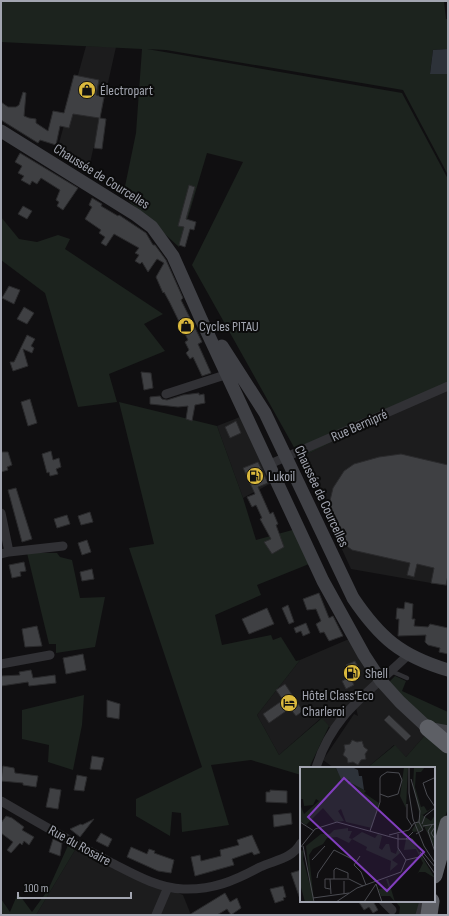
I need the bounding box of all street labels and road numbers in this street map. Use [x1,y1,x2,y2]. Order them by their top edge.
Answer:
street label: Chaussée de Courcelles [50,140,153,213]
street label: Rue Bernipré [328,406,390,445]
street label: Chaussée de Courcelles [291,443,353,550]
street label: Rue du Rosaire [46,821,114,869]

